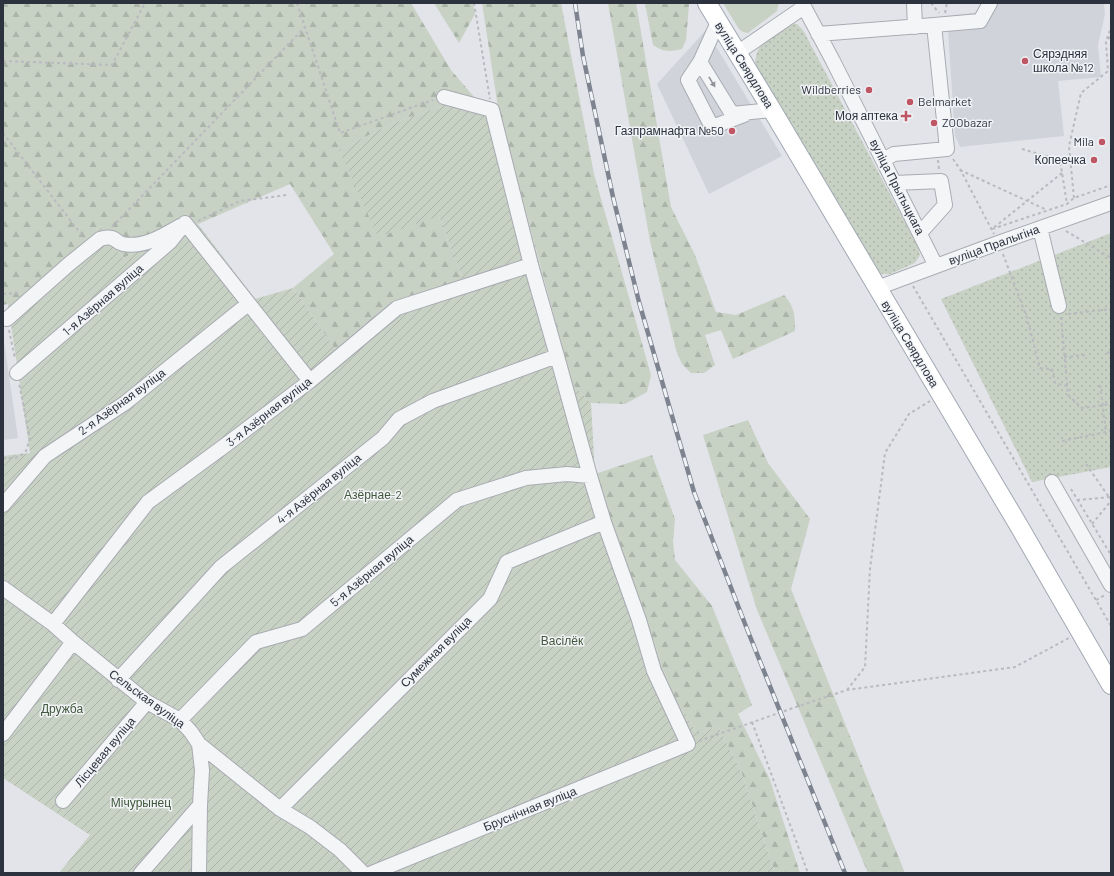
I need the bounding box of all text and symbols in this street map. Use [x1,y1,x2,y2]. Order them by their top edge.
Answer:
street label: вуліца Свярдлова [712,19,777,111]
place label: Сярэдняя школа №12 [1033,46,1094,74]
marker: Сярэдняя школа №12 [1020,56,1030,66]
one-way arrow [709,76,716,88]
place label: Wildberries [801,82,861,96]
marker: Wildberries [864,85,874,95]
place label: Belmarket [918,94,972,108]
marker: Belmarket [905,97,915,107]
place label: Моя аптека [835,108,898,122]
marker: Моя аптека [901,111,911,121]
place label: ZOObazar [942,115,993,129]
marker: ZOObazar [929,118,939,128]
place label: Газпрамнафта №50 [615,123,724,138]
marker: Газпрамнафта №50 [727,126,737,136]
place label: Mila [1073,134,1094,148]
street label: вуліца Прытыцкага [867,136,928,237]
marker: Mila [1097,137,1107,147]
place label: Копеечка [1034,152,1086,166]
marker: Копеечка [1089,155,1099,165]
street label: вуліца Пралыгіна [946,221,1042,268]
street label: 1-я Азёрная вуліца [59,260,146,339]
street label: вуліца Свярдлова [879,297,943,390]
street label: 2-я Азёрная вуліца [75,365,169,438]
street label: 3-я Азёрная вуліца [223,374,315,450]
street label: 4-я Азёрная вуліца [273,450,364,527]
park label: Азёрнае-2 [344,487,402,502]
street label: 5-я Азёрная вуліца [327,531,417,610]
street label: Сумежная вуліца [397,613,475,690]
park label: Васілёк [541,633,584,647]
street label: Сельская вуліца [106,666,189,731]
park label: Дружба [41,701,83,716]
street label: Лісцевая вуліца [71,713,138,790]
street label: Бруснічная вуліца [481,783,579,834]
park label: Мічурынец [111,795,171,810]

